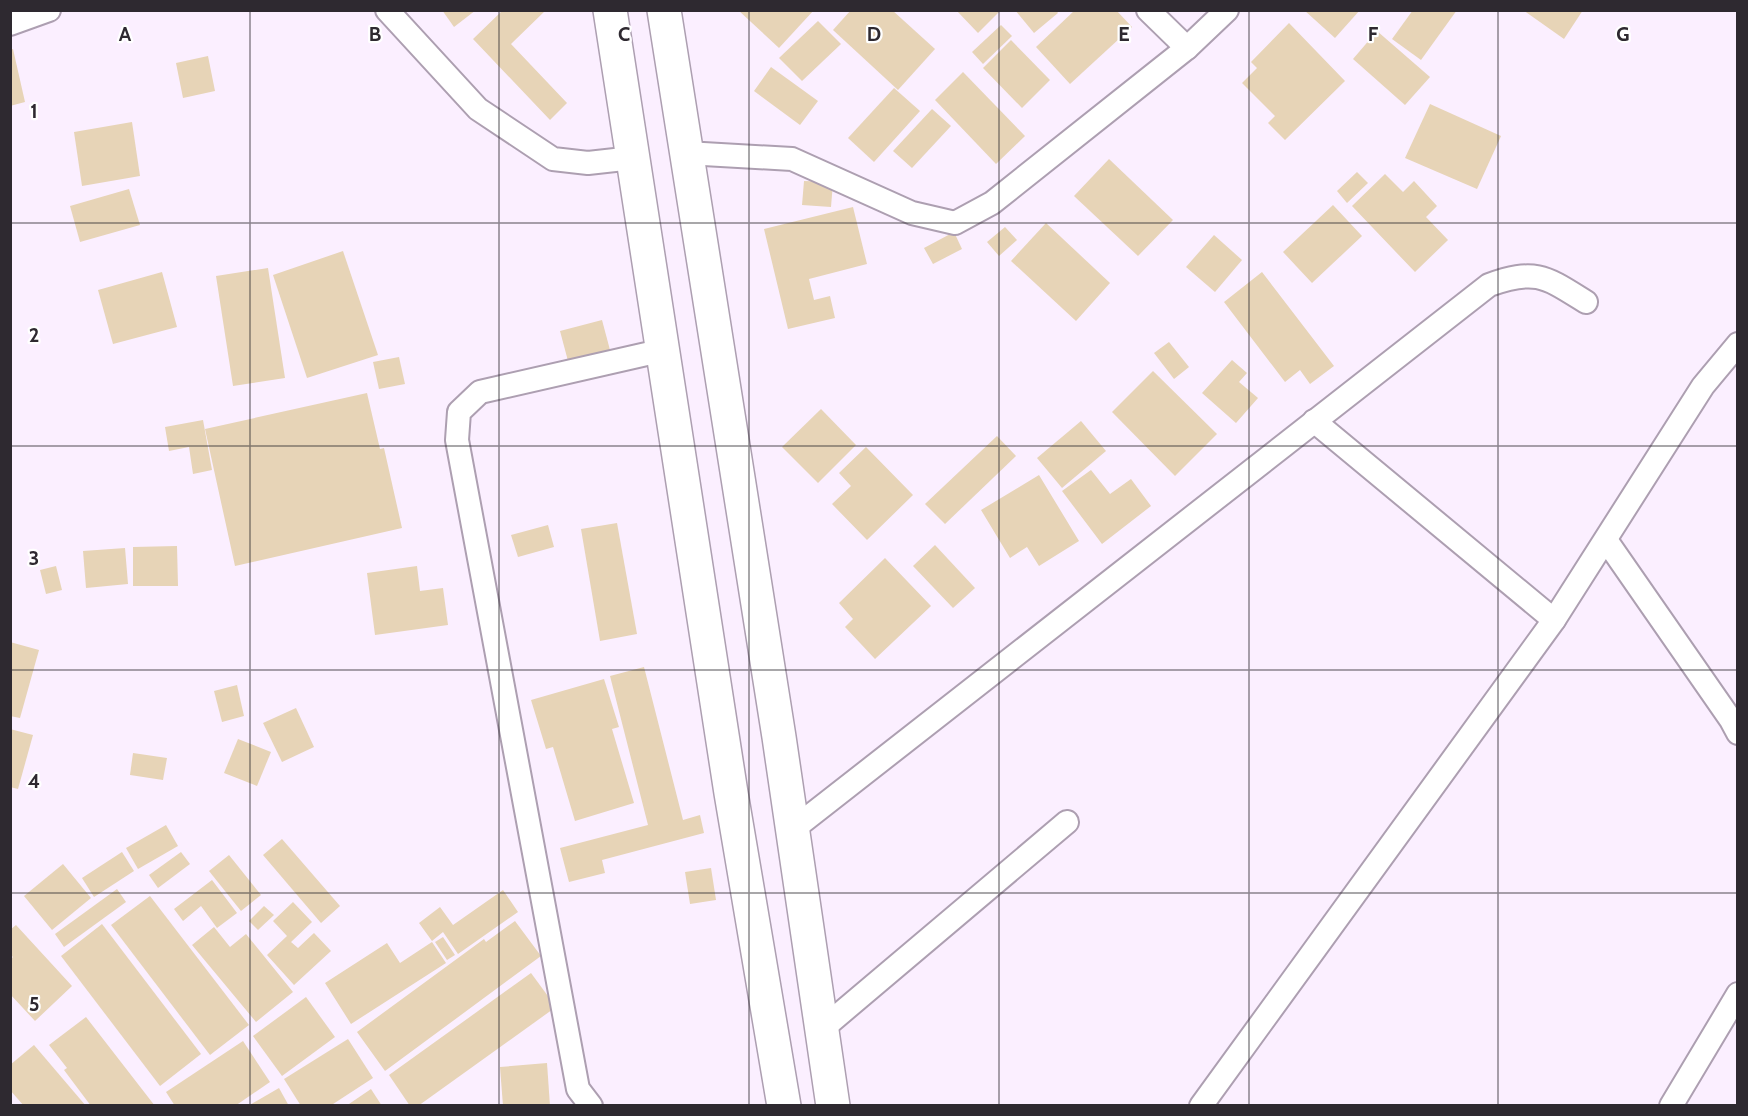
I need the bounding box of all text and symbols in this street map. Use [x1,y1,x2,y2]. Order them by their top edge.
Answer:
text: A [119,22,132,46]
text: B [369,22,381,46]
text: C [618,22,630,46]
text: D [867,22,881,46]
text: E [1118,22,1130,46]
text: F [1368,22,1379,46]
text: G [1616,22,1630,46]
text: 1 [30,99,38,123]
text: 2 [29,323,39,347]
text: 3 [29,546,39,570]
text: 4 [28,769,40,793]
text: 5 [29,992,39,1016]

